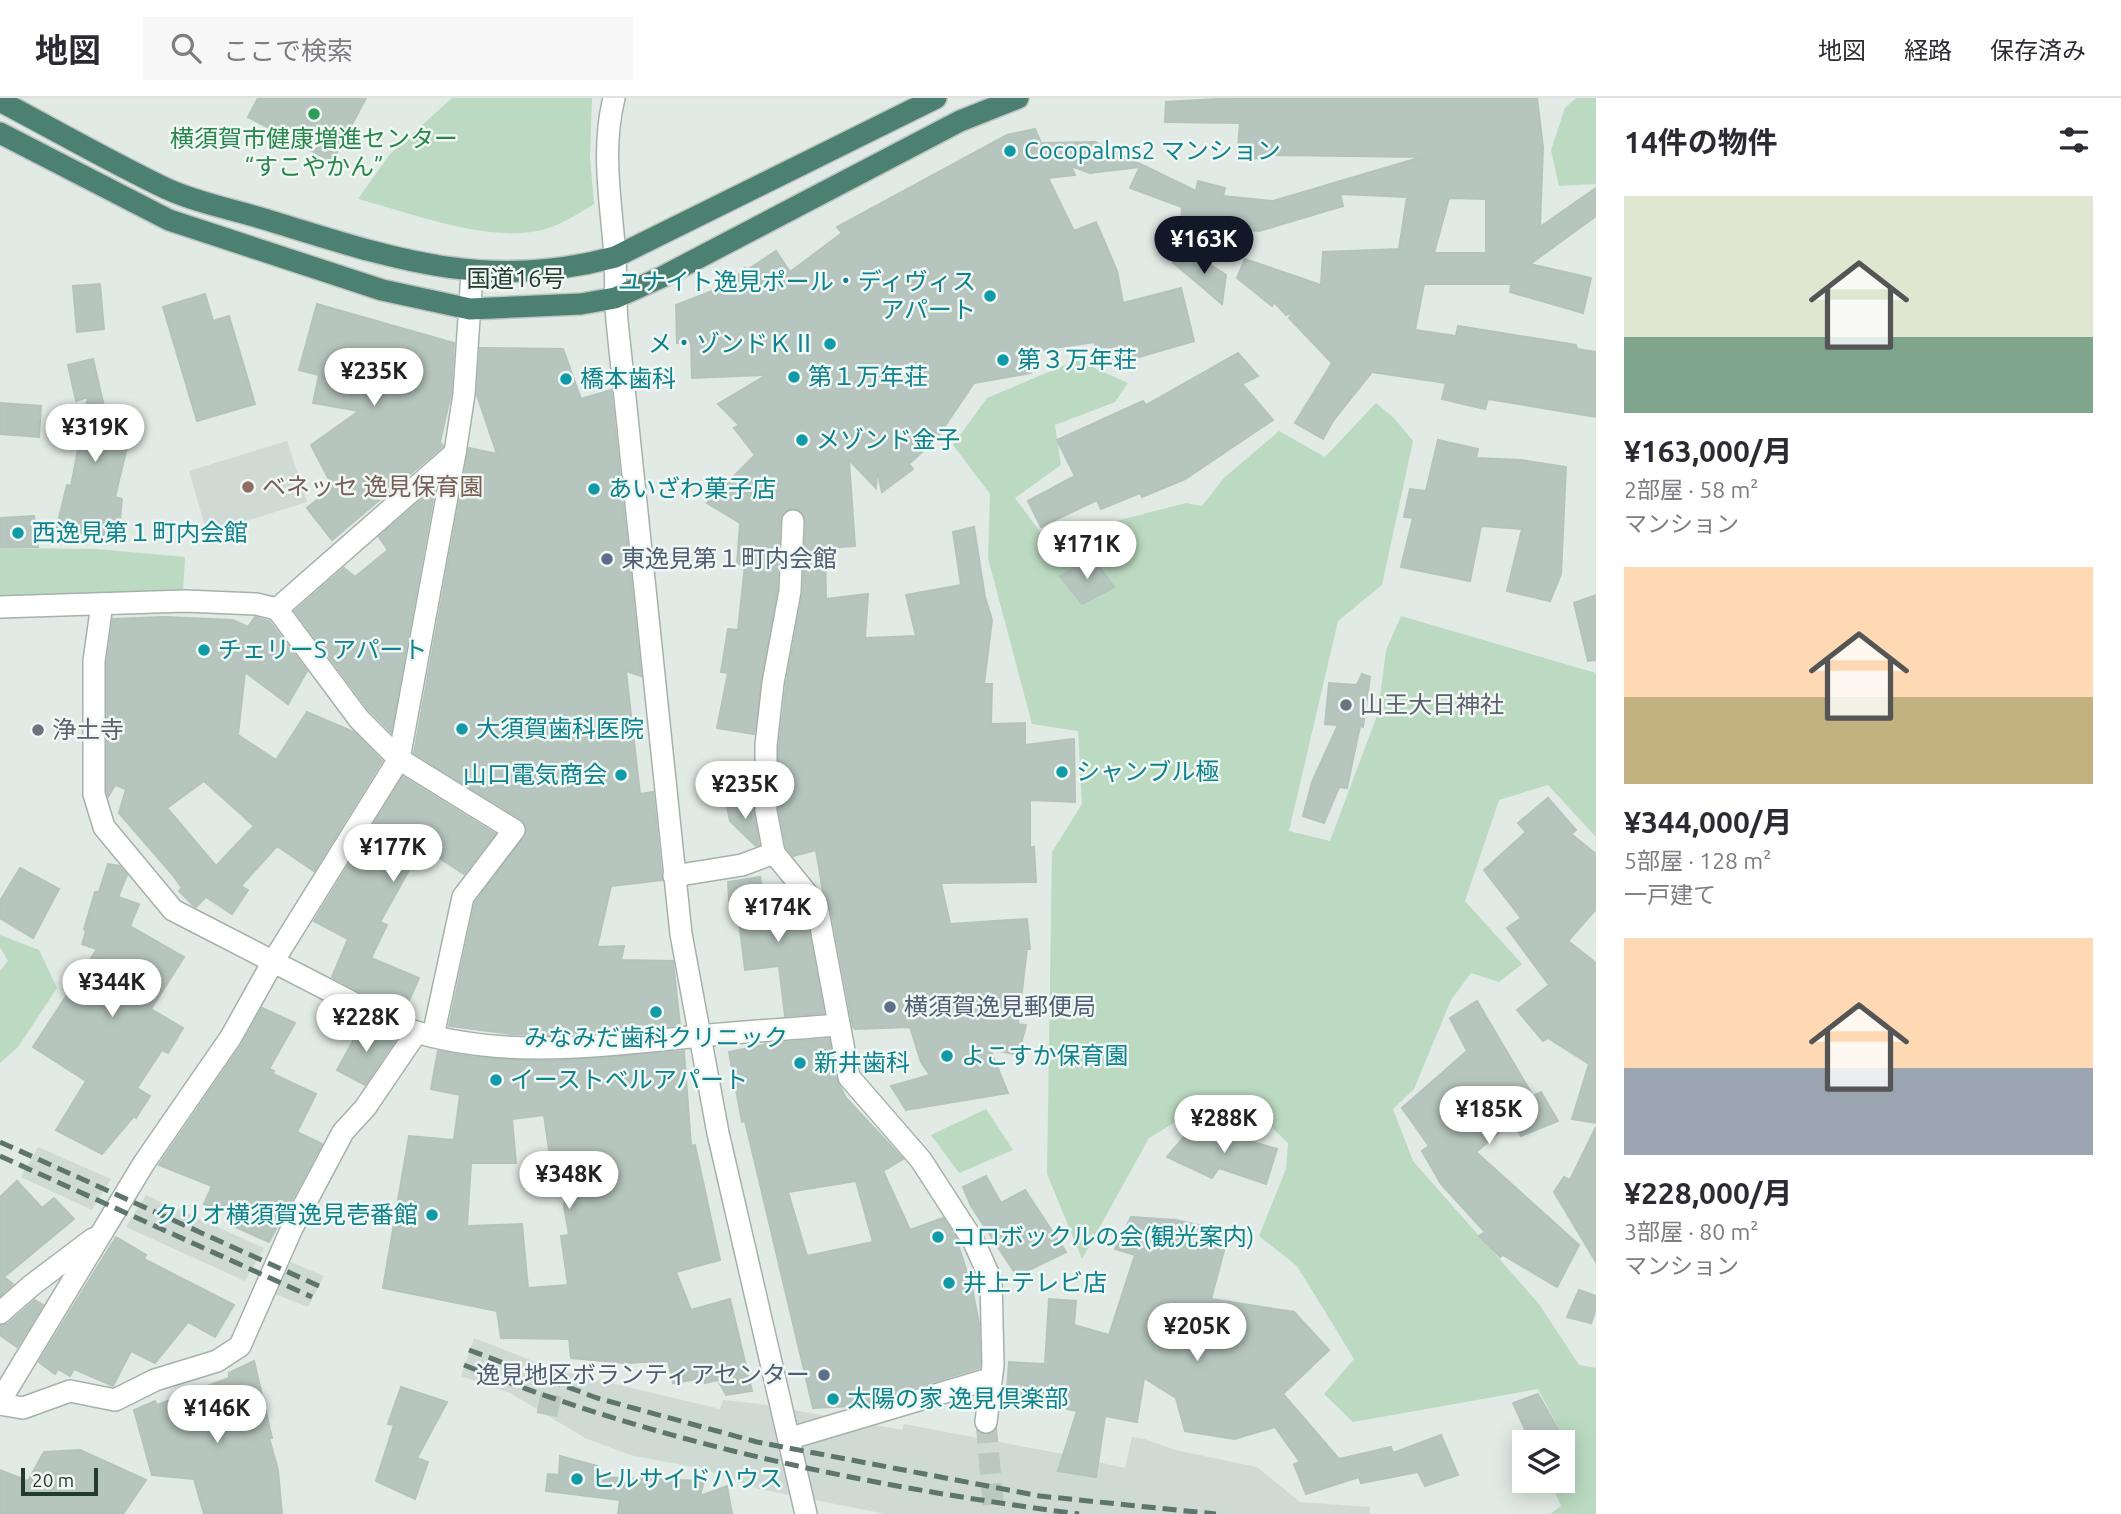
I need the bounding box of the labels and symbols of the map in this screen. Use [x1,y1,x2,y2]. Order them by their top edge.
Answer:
marker: 横須賀市健康増進センター “すこやかん” [306,106,322,122]
place label: 横須賀市健康増進センター “すこやかん” [170,125,458,180]
place label: Cocopalms2 マンション [1024,137,1281,164]
marker: Cocopalms2 マンション [1002,143,1018,159]
pin: ¥163K [1155,216,1253,276]
street label: 国道16号 [466,265,566,292]
place label: ユナイト逸見ポール・ディヴィス アパート [618,268,976,323]
marker: ユナイト逸見ポール・ディヴィス アパート [982,288,998,304]
place label: メ・ゾンドＫⅡ [648,330,816,357]
marker: メ・ゾンドＫⅡ [822,336,838,352]
place label: 第３万年荘 [1017,346,1137,373]
pin: ¥235K [325,348,423,408]
marker: 第３万年荘 [995,352,1011,368]
place label: 第１万年荘 [808,363,928,390]
place label: 橋本歯科 [580,365,676,392]
marker: 第１万年荘 [786,369,802,385]
marker: 橋本歯科 [558,371,574,387]
pin: ¥319K [46,404,144,464]
place label: メゾンド金子 [816,426,960,453]
marker: メゾンド金子 [794,432,810,448]
place label: ベネッセ 逸見保育園 [262,473,484,500]
place label: あいざわ菓子店 [608,475,776,502]
marker: ベネッセ 逸見保育園 [240,479,256,495]
marker: あいざわ菓子店 [586,481,602,497]
place label: 西逸見第１町内会館 [32,519,248,546]
pin: ¥171K [1038,522,1136,581]
marker: 西逸見第１町内会館 [10,525,26,541]
place label: 東逸見第１町内会館 [621,545,837,572]
marker: 東逸見第１町内会館 [599,551,615,567]
place label: チェリーS アパート [218,636,428,663]
marker: チェリーS アパート [196,642,212,658]
place label: 山王大日神社 [1360,691,1504,718]
marker: 山王大日神社 [1338,697,1354,713]
place label: 大須賀歯科医院 [476,715,644,742]
place label: 浄土寺 [52,716,124,743]
marker: 大須賀歯科医院 [454,721,470,737]
marker: 浄土寺 [30,722,46,738]
place label: シャンブル極 [1076,758,1219,785]
place label: 山口電気商会 [463,761,607,788]
pin: ¥235K [696,762,794,821]
marker: シャンブル極 [1054,764,1070,780]
marker: 山口電気商会 [613,767,629,783]
pin: ¥177K [344,824,442,884]
pin: ¥174K [729,884,827,944]
pin: ¥344K [63,960,161,1019]
place label: 横須賀逸見郵便局 [904,993,1096,1020]
pin: ¥228K [317,995,415,1054]
marker: 横須賀逸見郵便局 [882,999,898,1015]
marker: みなみだ歯科クリニック [648,1004,664,1020]
place label: みなみだ歯科クリニック [524,1024,788,1051]
place label: よこすか保育園 [961,1042,1129,1069]
marker: よこすか保育園 [939,1048,955,1064]
place label: 新井歯科 [814,1049,910,1076]
marker: 新井歯科 [792,1055,808,1071]
place label: イーストベルアパート [510,1066,748,1093]
marker: イーストベルアパート [488,1072,504,1088]
pin: ¥185K [1440,1086,1538,1146]
pin: ¥288K [1175,1096,1273,1155]
pin: ¥348K [520,1152,618,1211]
place label: クリオ横須賀逸見壱番館 [154,1201,418,1228]
marker: クリオ横須賀逸見壱番館 [424,1207,440,1223]
place label: コロボックルの会(観光案内) [952,1223,1254,1250]
marker: コロボックルの会(観光案内) [930,1229,946,1245]
place label: 井上テレビ店 [963,1269,1107,1296]
marker: 井上テレビ店 [941,1275,957,1291]
pin: ¥205K [1148,1304,1246,1363]
place label: 逸見地区ボランティアセンター [476,1361,810,1388]
marker: 逸見地区ボランティアセンター [816,1367,832,1383]
place label: 太陽の家 逸見倶楽部 [847,1385,1069,1412]
pin: ¥146K [168,1386,266,1445]
marker: 太陽の家 逸見倶楽部 [825,1391,841,1407]
scale bar [21,1465,98,1497]
place label: ヒルサイドハウス [591,1465,783,1492]
marker: ヒルサイドハウス [569,1471,585,1487]

